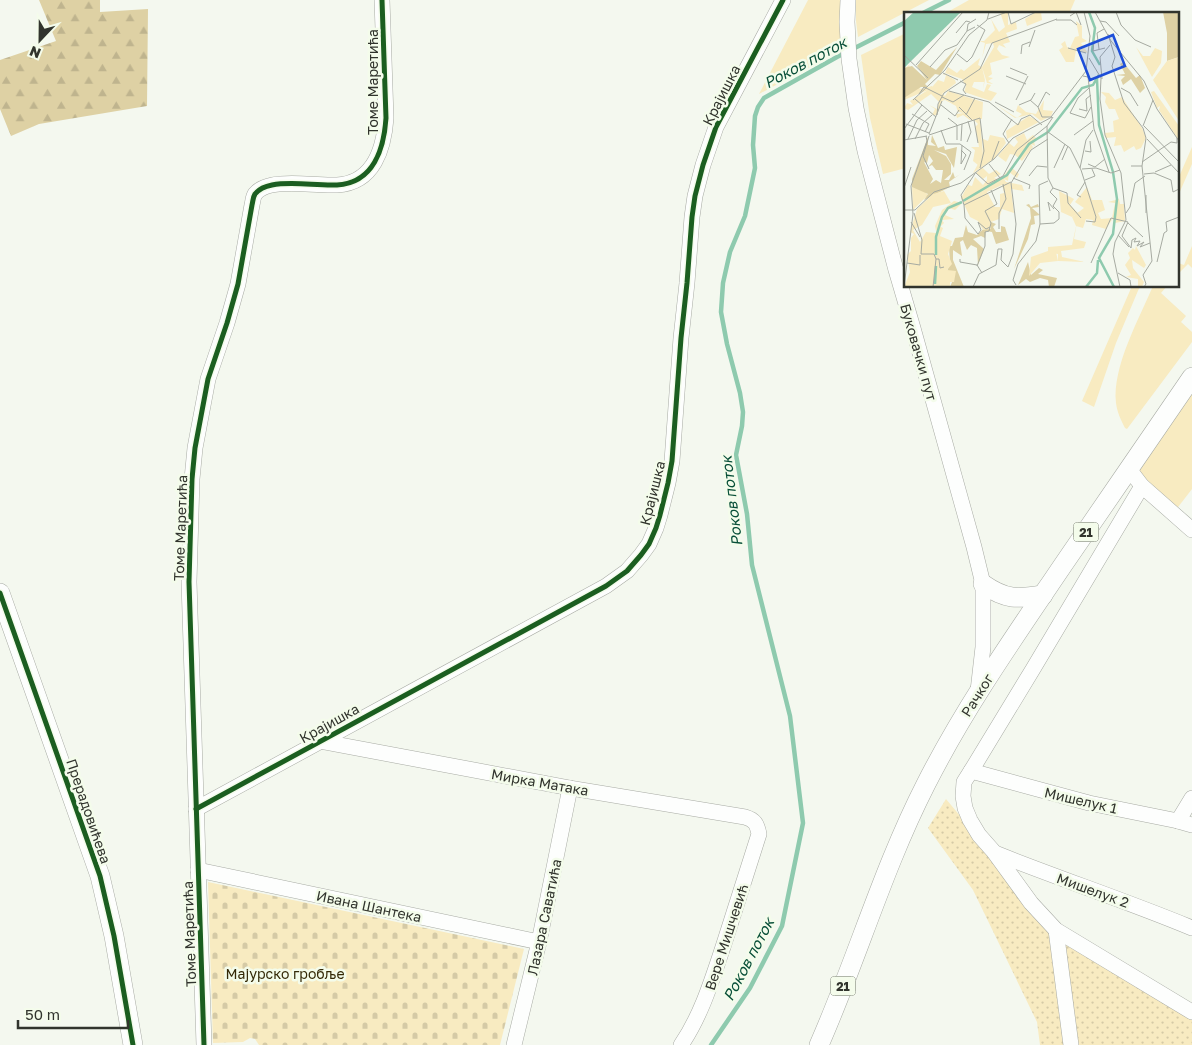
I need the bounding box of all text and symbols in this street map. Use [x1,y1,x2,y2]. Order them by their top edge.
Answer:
inset map [904,12,1180,288]
north arrow [15,15,65,65]
street label: Томе Маретића [364,29,381,135]
water label: Роков поток [761,32,851,91]
text: N [27,43,43,62]
street label: Крајишка [698,62,744,128]
street label: Буковачки пут [897,302,941,403]
water label: Роков поток [716,452,745,547]
street label: Крајишка [636,459,668,527]
street label: Томе Маретића [170,475,190,581]
road number: 21 [1074,522,1098,542]
street label: Рачког [957,670,997,720]
street label: Крајишка [296,700,362,746]
street label: Прерадовићева [63,756,115,866]
street label: Мирка Матака [490,765,590,799]
street label: Мишелук 1 [1043,783,1119,817]
street label: Лазара Саватића [523,857,565,977]
street label: Мишелук 2 [1055,869,1131,911]
street label: Томе Маретића [179,881,199,987]
street label: Вере Мишчевић [701,882,751,992]
street label: Ивана Шантека [315,887,423,925]
water label: Роков поток [719,913,778,1003]
park label: Мајурско гробље [225,965,345,982]
road number: 21 [830,976,856,996]
scale bar [18,998,128,1030]
text: 50 m [25,1005,60,1023]

